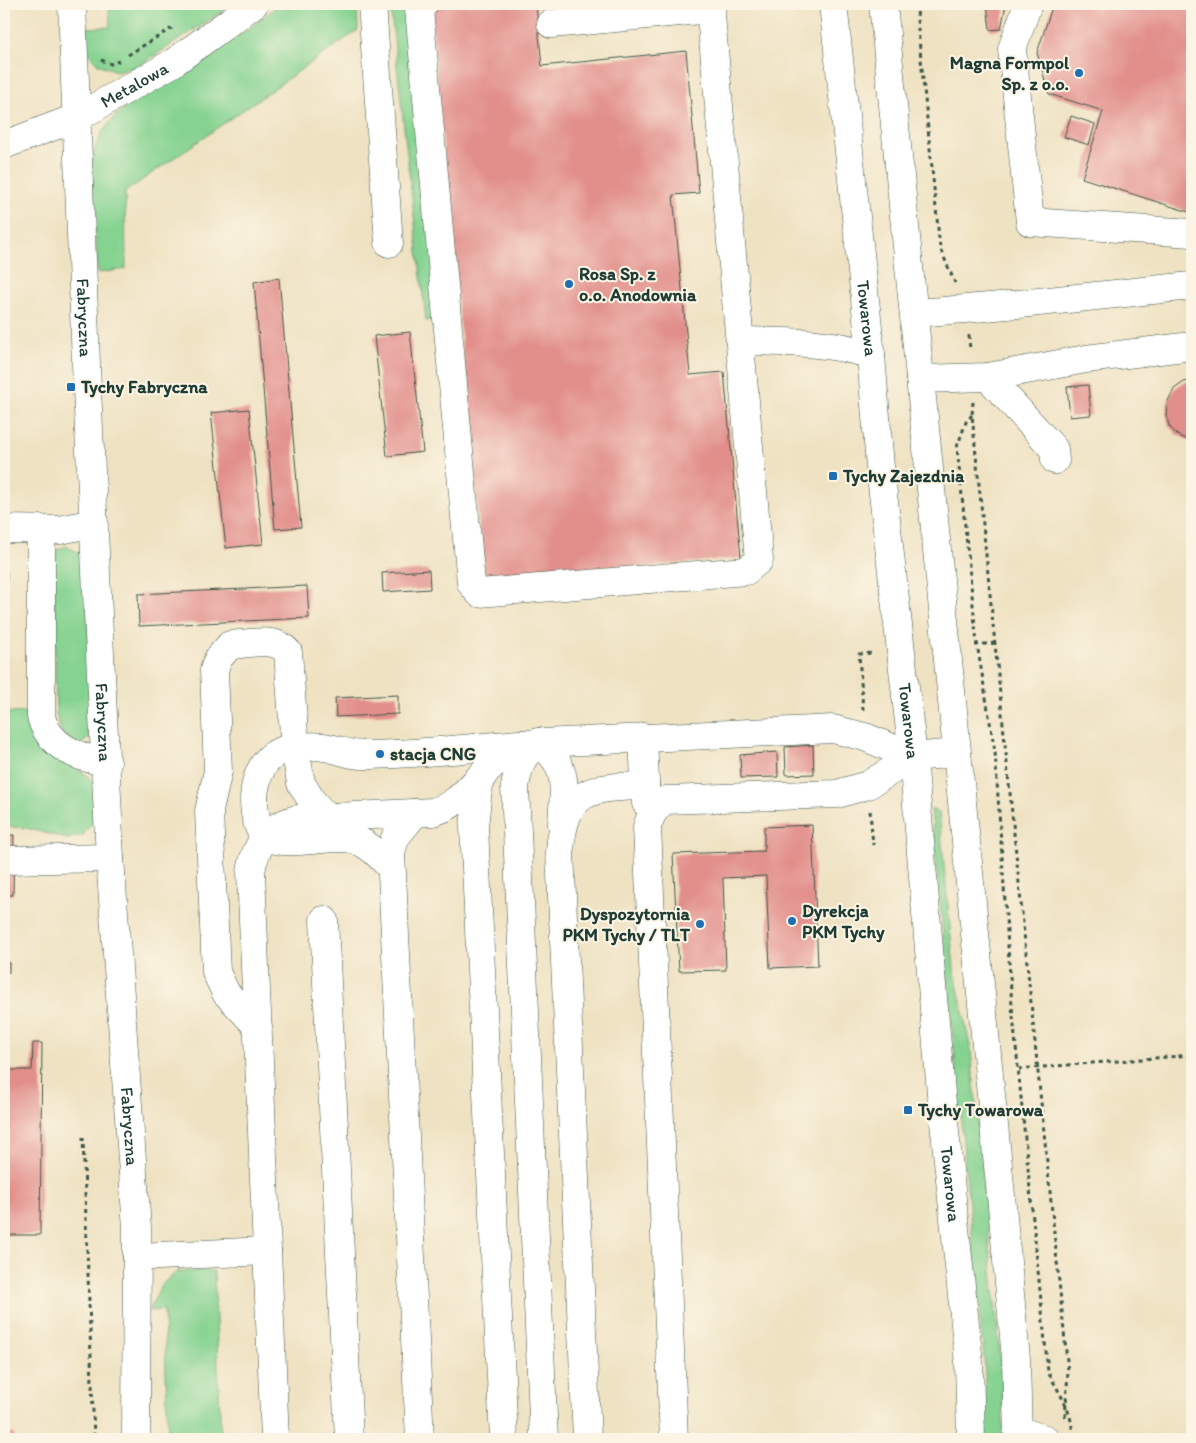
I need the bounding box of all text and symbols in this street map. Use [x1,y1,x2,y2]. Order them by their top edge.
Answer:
place label: Magna Formpol Sp. z o.o. [950,52,1070,95]
street label: Metalowa [97,57,173,113]
marker: Magna Formpol Sp. z o.o. [1073,67,1085,79]
place label: Rosa Sp. z o.o. Anodownia [579,263,697,306]
street label: Fabryczna [72,278,97,358]
marker: Rosa Sp. z o.o. Anodownia [563,278,575,290]
street label: Towarowa [852,279,882,358]
place label: Tychy Fabryczna [80,376,208,398]
marker: Tychy Fabryczna [65,381,77,393]
place label: Tychy Zajezdnia [842,465,965,487]
marker: Tychy Zajezdnia [827,470,839,482]
street label: Fabryczna [90,682,116,763]
street label: Towarowa [894,682,924,761]
place label: stacja CNG [390,743,476,765]
marker: stacja CNG [374,748,386,760]
place label: Dyrekcja PKM Tychy [802,900,885,943]
place label: Dyspozytornia PKM Tychy / TLT [562,903,691,946]
marker: Dyrekcja PKM Tychy [786,915,798,927]
marker: Dyspozytornia PKM Tychy / TLT [694,918,706,930]
street label: Fabryczna [116,1086,143,1167]
place label: Tychy Towarowa [917,1099,1044,1121]
marker: Tychy Towarowa [902,1104,914,1116]
street label: Towarowa [936,1145,965,1224]

